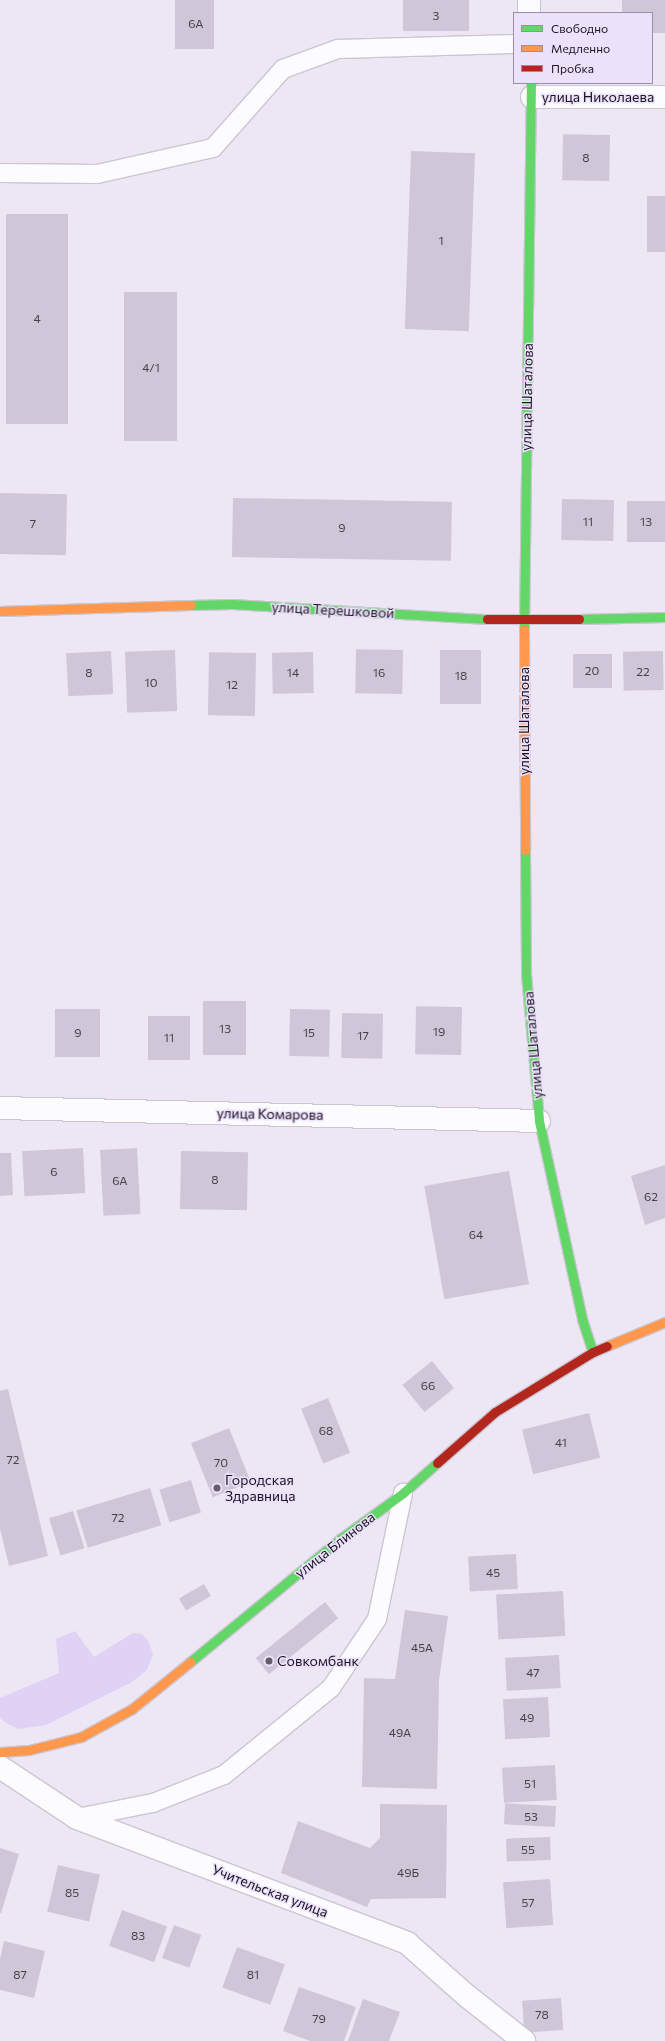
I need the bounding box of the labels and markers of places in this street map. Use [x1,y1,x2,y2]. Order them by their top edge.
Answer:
place label: Городская Здравница [225,1472,295,1504]
marker: Городская Здравница [212,1483,222,1493]
place label: Совкомбанк [277,1653,359,1669]
marker: Совкомбанк [264,1656,274,1666]

